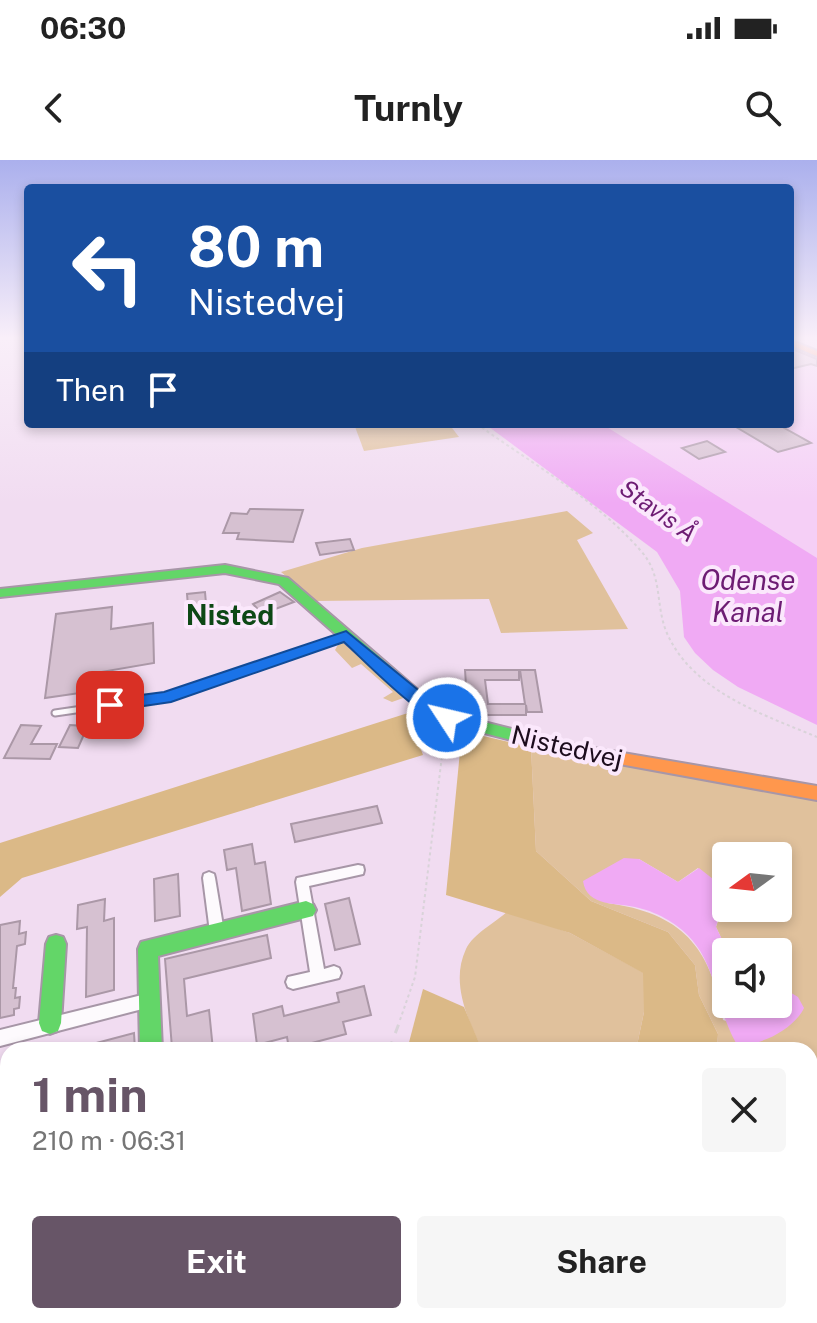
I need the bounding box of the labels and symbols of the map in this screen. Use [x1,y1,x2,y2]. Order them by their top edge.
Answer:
water label: Stavis Å [615,472,703,547]
water label: Odense Kanal [700,563,796,628]
district label: Nisted [186,598,274,631]
pin [76,671,144,739]
position arrow [405,676,489,760]
street label: Nistedvej [508,719,626,774]
north arrow [712,842,792,922]

